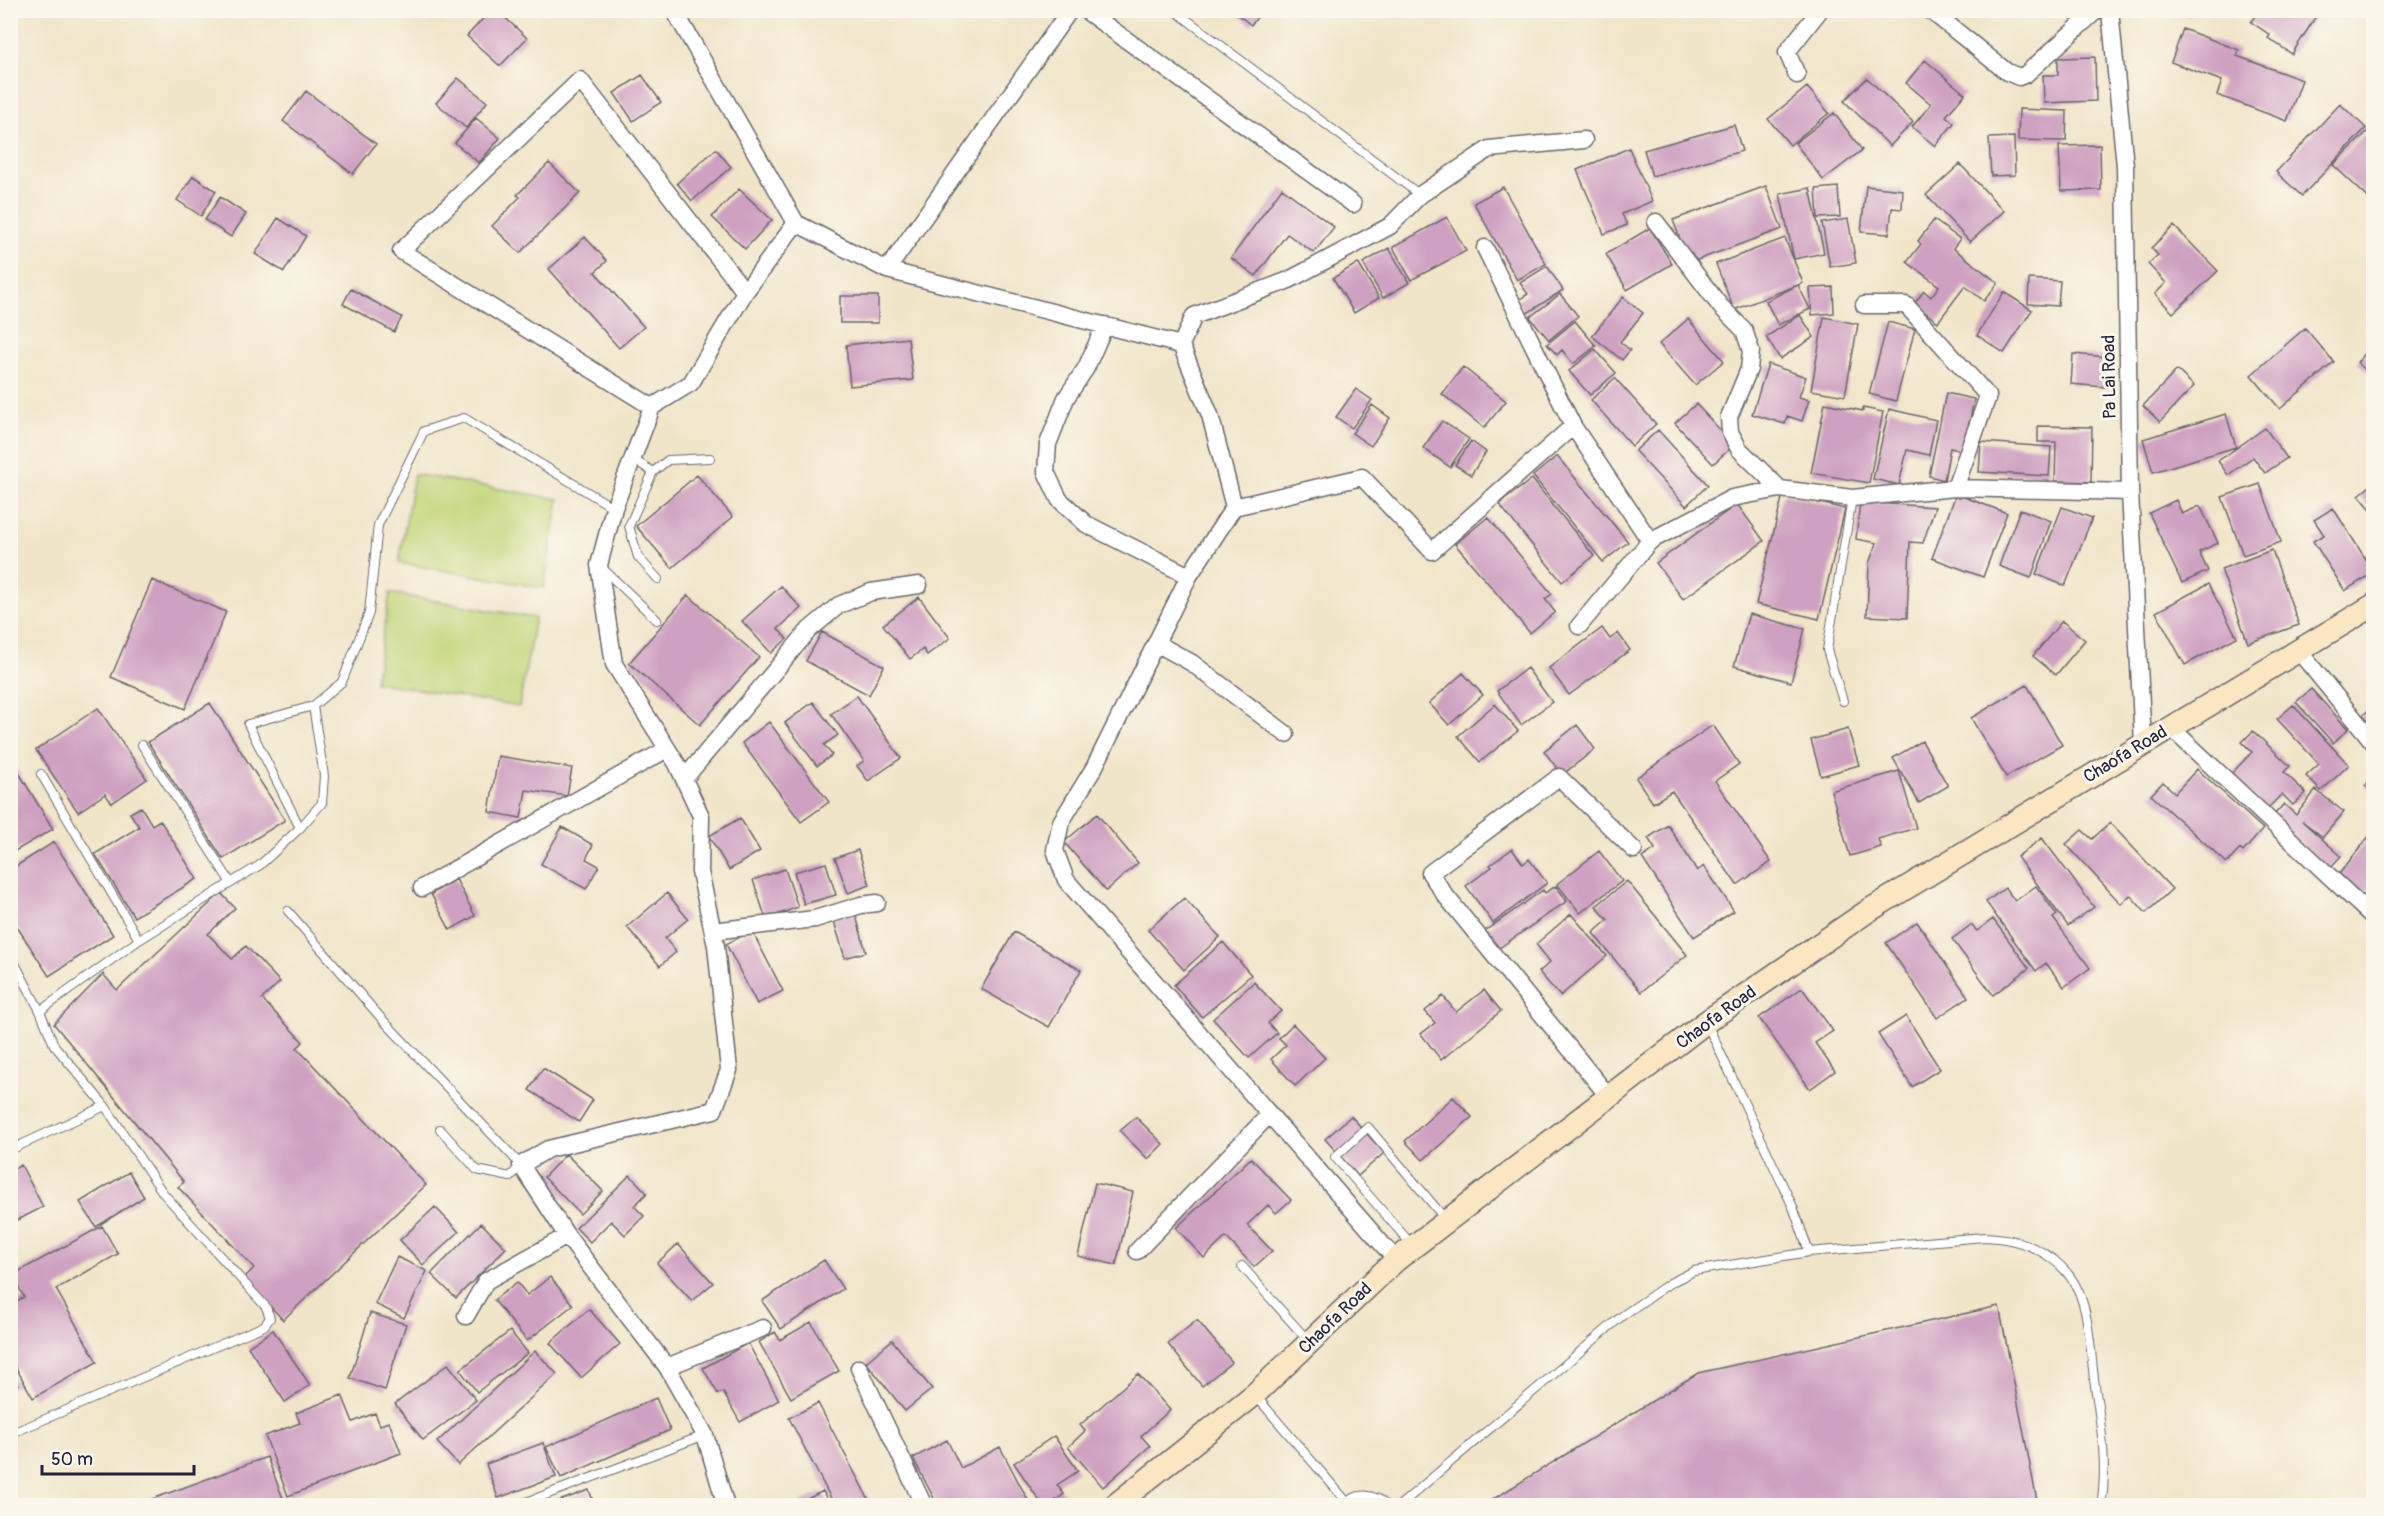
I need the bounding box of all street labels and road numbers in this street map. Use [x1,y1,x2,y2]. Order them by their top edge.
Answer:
street label: Pa Lai Road [2097,335,2122,419]
street label: Chaofa Road [2079,720,2171,788]
street label: Chaofa Road [1672,981,1761,1054]
street label: Chaofa Road [1294,1278,1377,1359]

